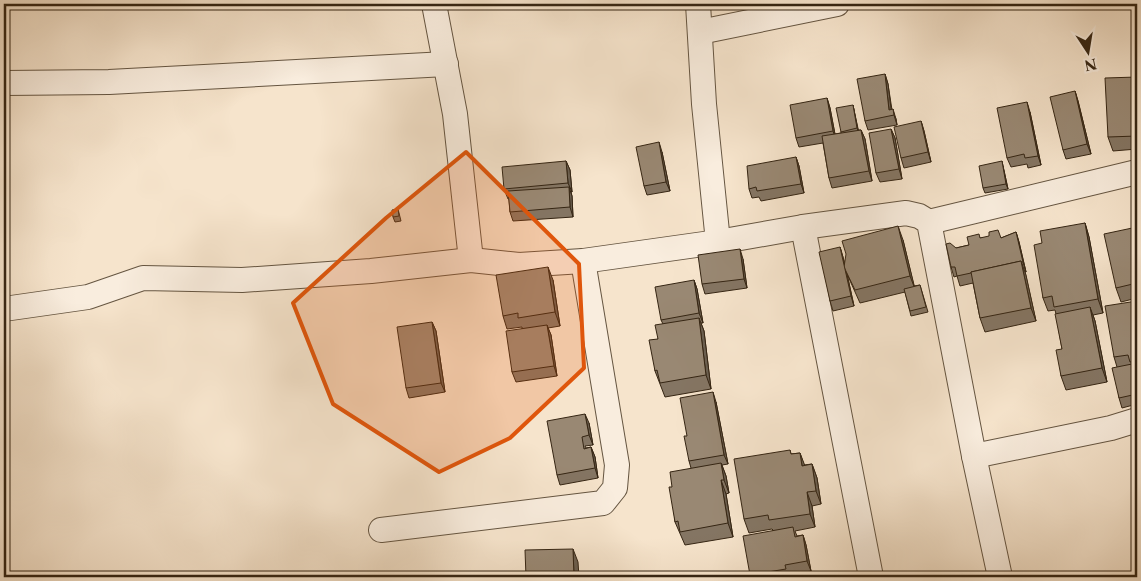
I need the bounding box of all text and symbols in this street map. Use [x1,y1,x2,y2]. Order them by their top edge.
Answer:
north arrow [1064,28,1114,78]
text: N [1083,55,1099,75]

